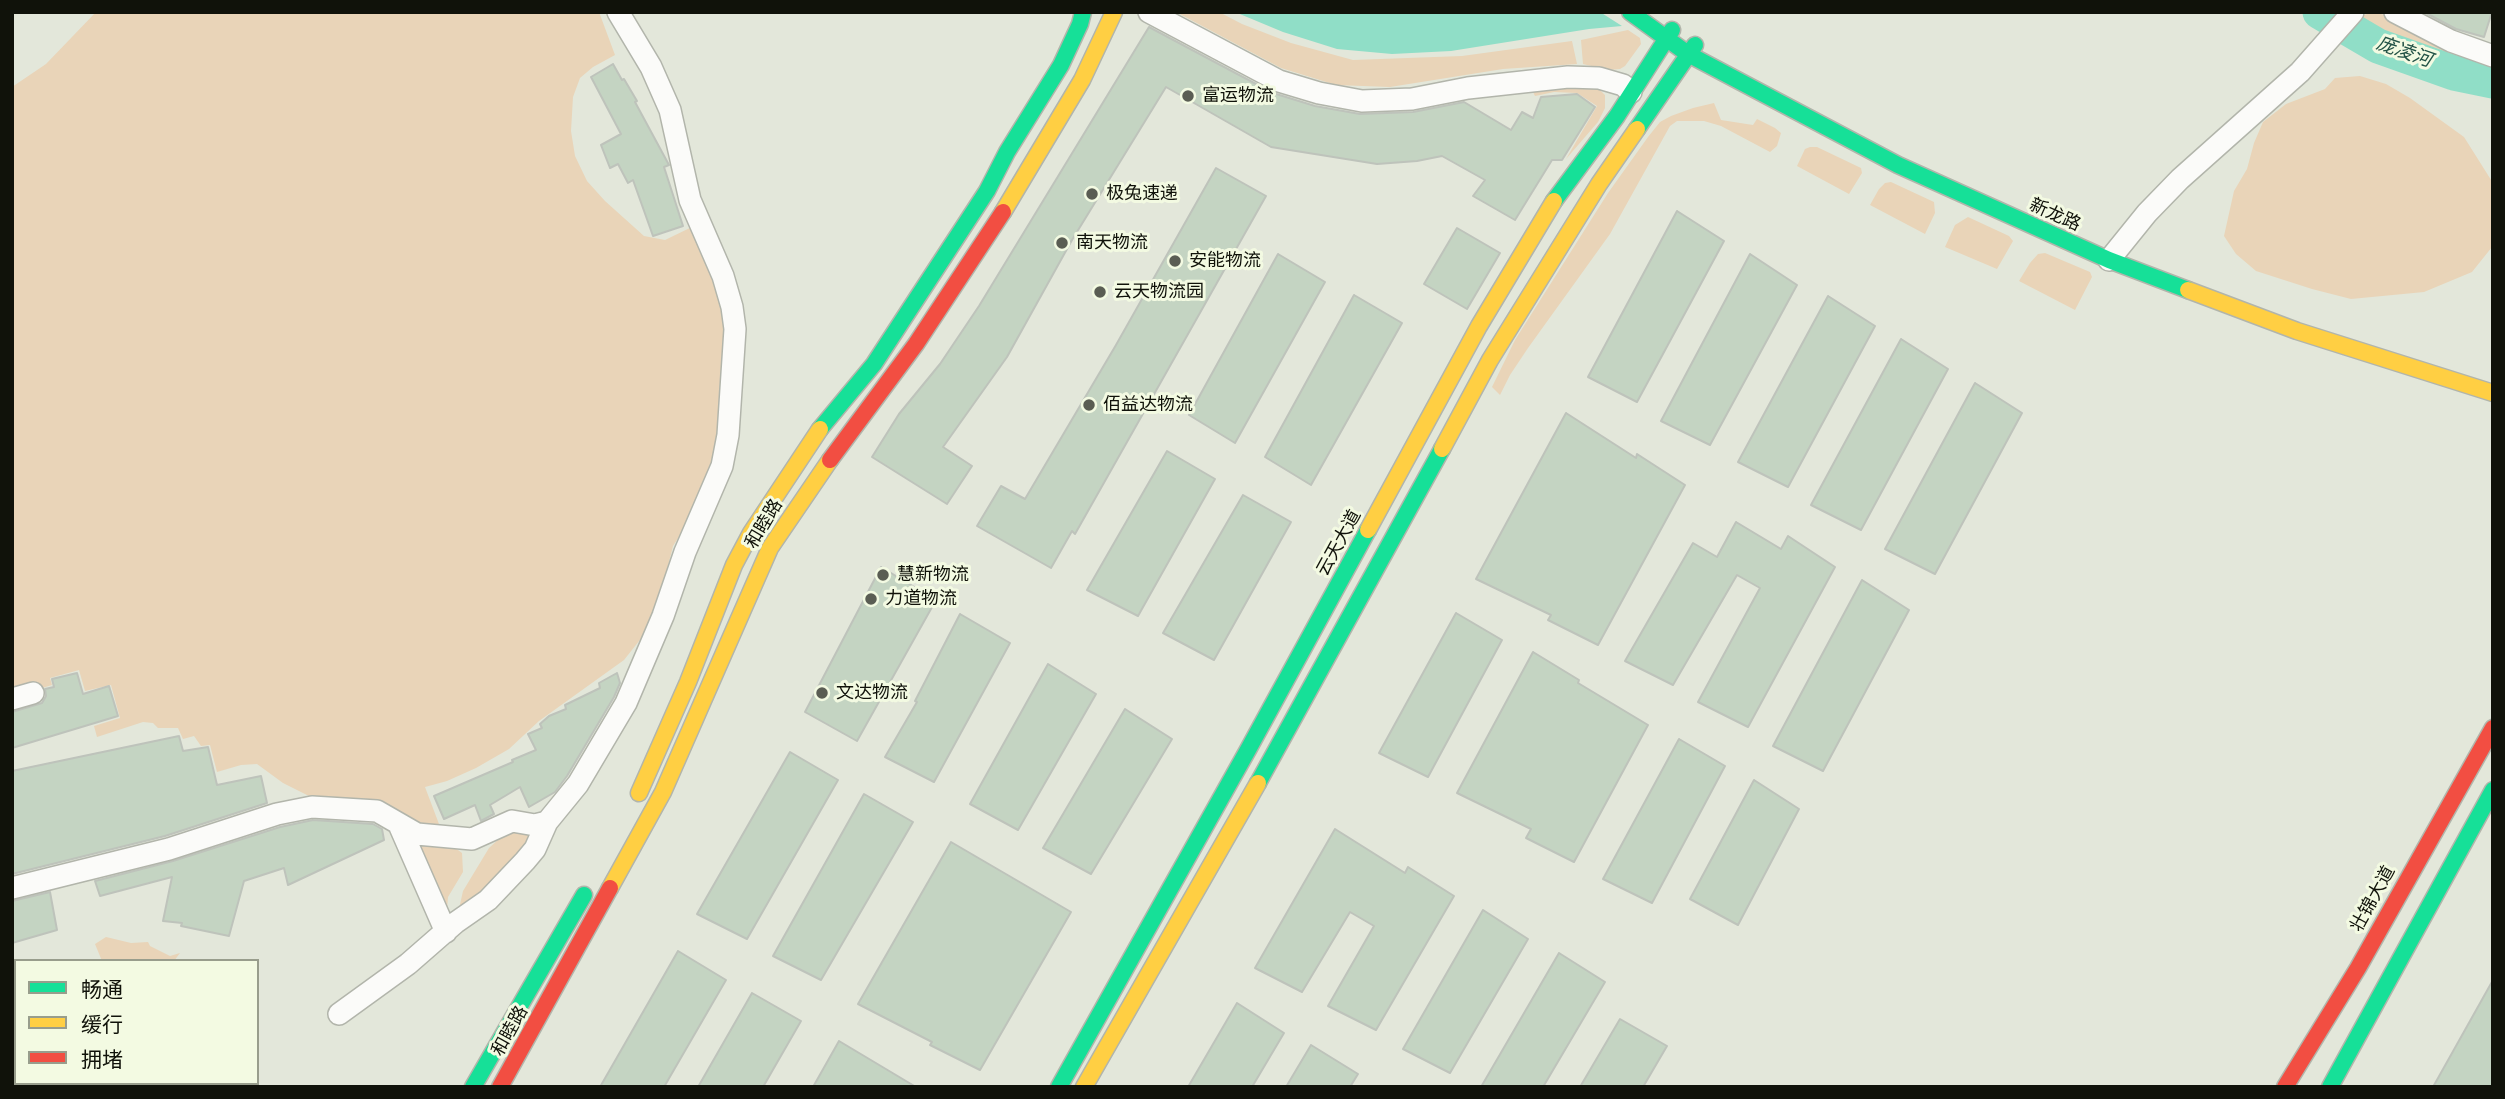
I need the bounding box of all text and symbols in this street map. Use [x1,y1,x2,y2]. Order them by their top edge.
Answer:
water label: 庞凌河 [2373,32,2435,72]
place label: 富运物流 [1202,85,1274,107]
marker: 富运物流 [1180,88,1196,104]
place label: 极兔速递 [1106,183,1178,205]
marker: 极兔速递 [1084,186,1100,202]
street label: 新龙路 [2026,194,2084,236]
place label: 南天物流 [1076,232,1148,254]
marker: 南天物流 [1054,235,1070,251]
place label: 安能物流 [1189,250,1261,272]
marker: 安能物流 [1167,253,1183,269]
place label: 云天物流园 [1114,281,1204,303]
marker: 云天物流园 [1092,284,1108,300]
place label: 佰益达物流 [1103,394,1193,416]
marker: 佰益达物流 [1081,397,1097,413]
street label: 和睦路 [741,495,787,553]
street label: 云天大道 [1312,506,1366,580]
place label: 慧新物流 [897,564,969,586]
marker: 慧新物流 [875,567,891,583]
place label: 力道物流 [885,588,957,610]
marker: 力道物流 [863,591,879,607]
place label: 文达物流 [836,682,908,704]
marker: 文达物流 [814,685,830,701]
street label: 壮锦大道 [2346,862,2400,936]
legend [14,959,259,1085]
text: 畅通 [81,977,123,1002]
street label: 和睦路 [487,1002,533,1060]
text: 缓行 [81,1012,123,1037]
text: 拥堵 [81,1047,123,1072]

